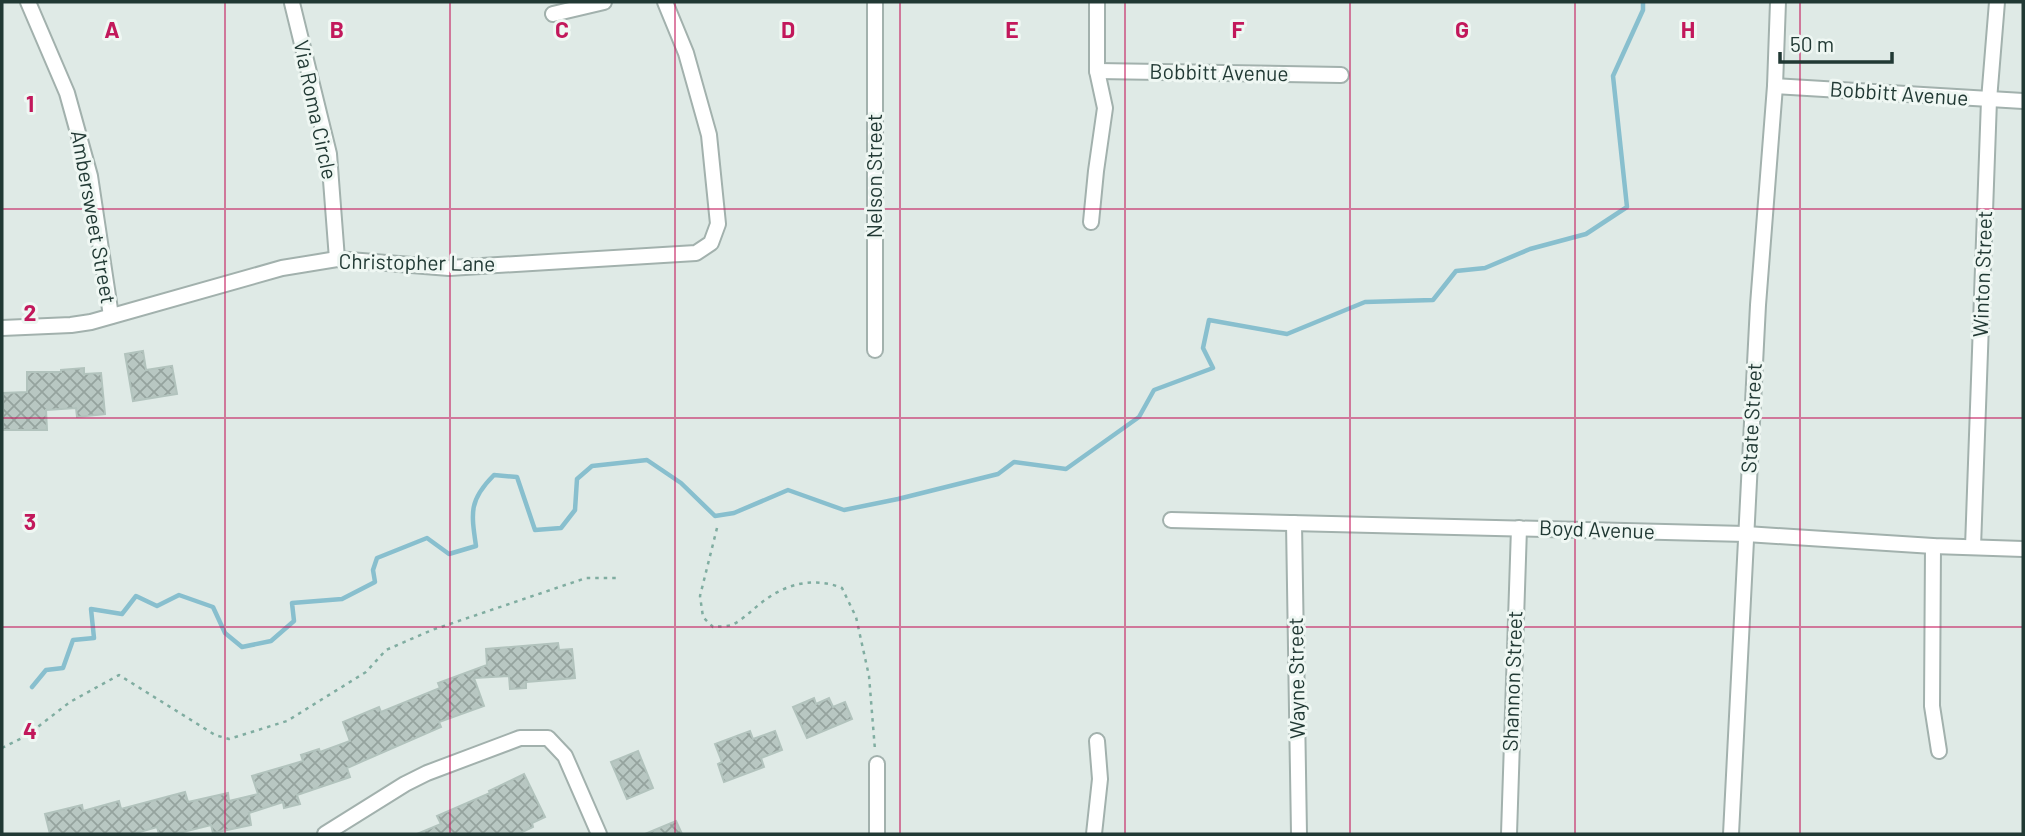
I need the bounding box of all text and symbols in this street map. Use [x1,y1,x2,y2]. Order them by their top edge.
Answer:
text: A [104,15,120,43]
text: B [330,15,344,43]
text: C [555,15,569,43]
text: D [781,15,795,43]
text: E [1005,15,1019,43]
text: F [1232,15,1245,43]
text: G [1455,15,1469,43]
text: H [1681,15,1695,43]
scale bar [1780,21,1892,65]
text: 50 m [1790,31,1834,56]
street label: Via Roma Circle [290,38,343,182]
street label: Bobbitt Avenue [1149,58,1289,85]
street label: Bobbitt Avenue [1829,75,1969,110]
text: 1 [26,89,34,117]
street label: Nelson Street [861,114,886,238]
street label: Ambersweet Street [67,128,122,305]
street label: Winton Street [1967,210,1996,338]
street label: Christopher Lane [338,248,496,275]
text: 2 [24,298,36,326]
street label: State Street [1735,362,1766,474]
text: 3 [24,507,36,535]
street label: Boyd Avenue [1539,514,1655,543]
street label: Shannon Street [1497,610,1526,752]
street label: Wayne Street [1282,617,1309,739]
text: 4 [23,716,37,744]

